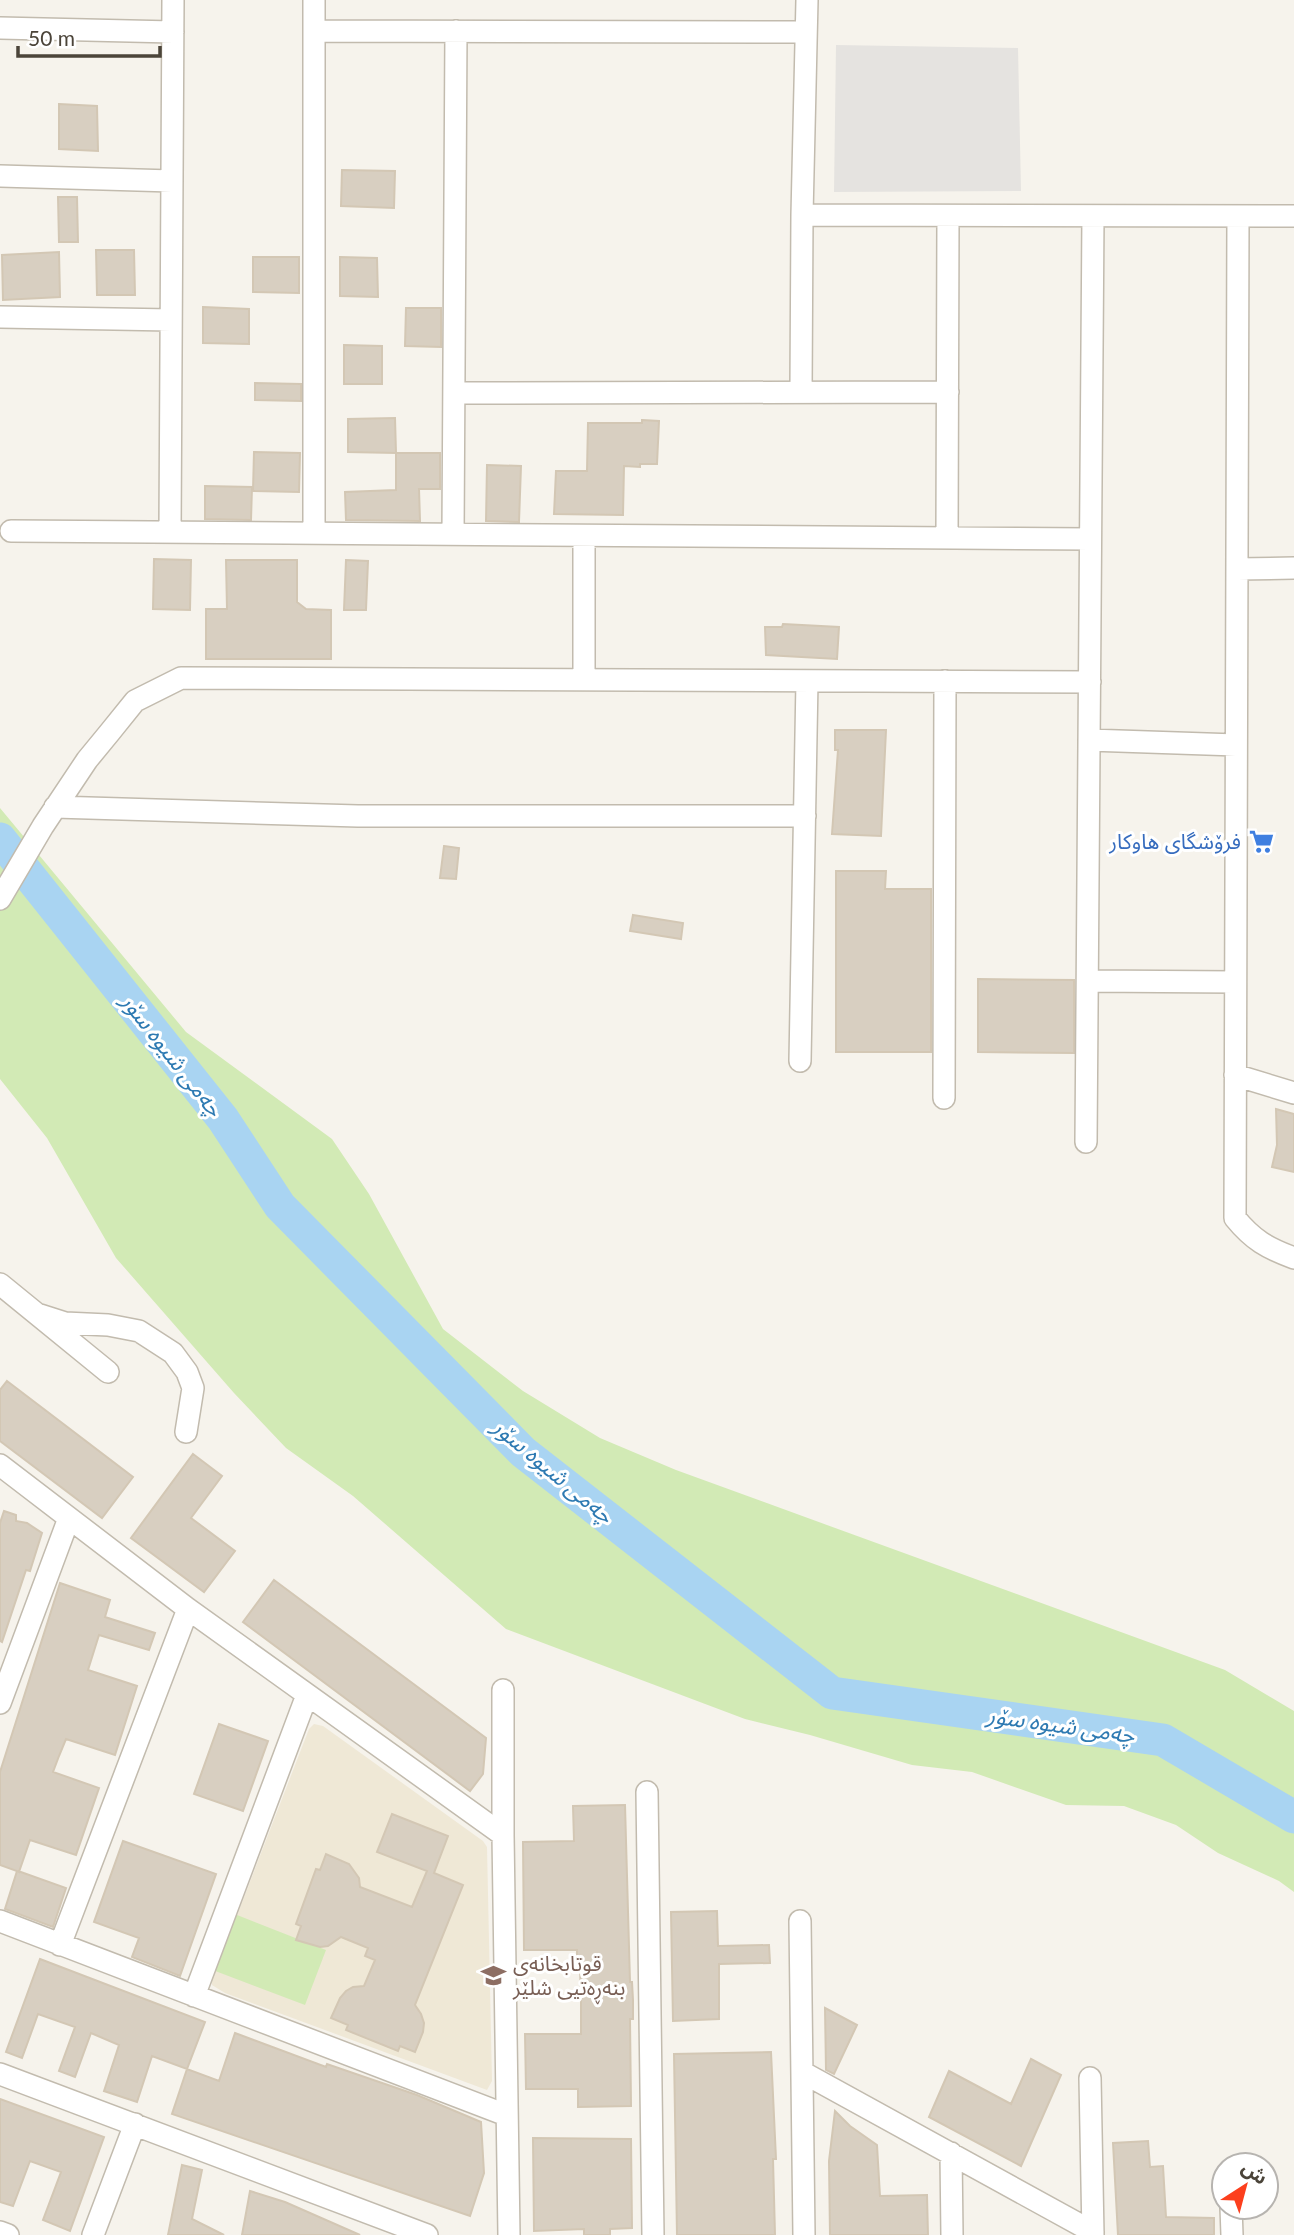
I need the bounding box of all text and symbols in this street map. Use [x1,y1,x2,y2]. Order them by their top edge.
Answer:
scale bar [18,14,159,58]
text: 50 m [28,25,75,50]
place label: فرۆشگای ھاوکار [1108,828,1241,854]
supermarket icon: فرۆشگای ھاوکار [1247,828,1275,856]
water label: چەمی شیوە سۆر [113,986,230,1123]
water label: چەمی شیوە سۆر [485,1410,620,1531]
water label: چەمی شیوە سۆر [983,1700,1137,1750]
place label: قوتابخانەی بنەڕەتیی شلێر [512,1950,625,2005]
school or university icon: قوتابخانەی بنەڕەتیی شلێر [479,1962,507,1990]
north arrow [1210,2151,1280,2221]
text: ش [1238,2155,1273,2189]

